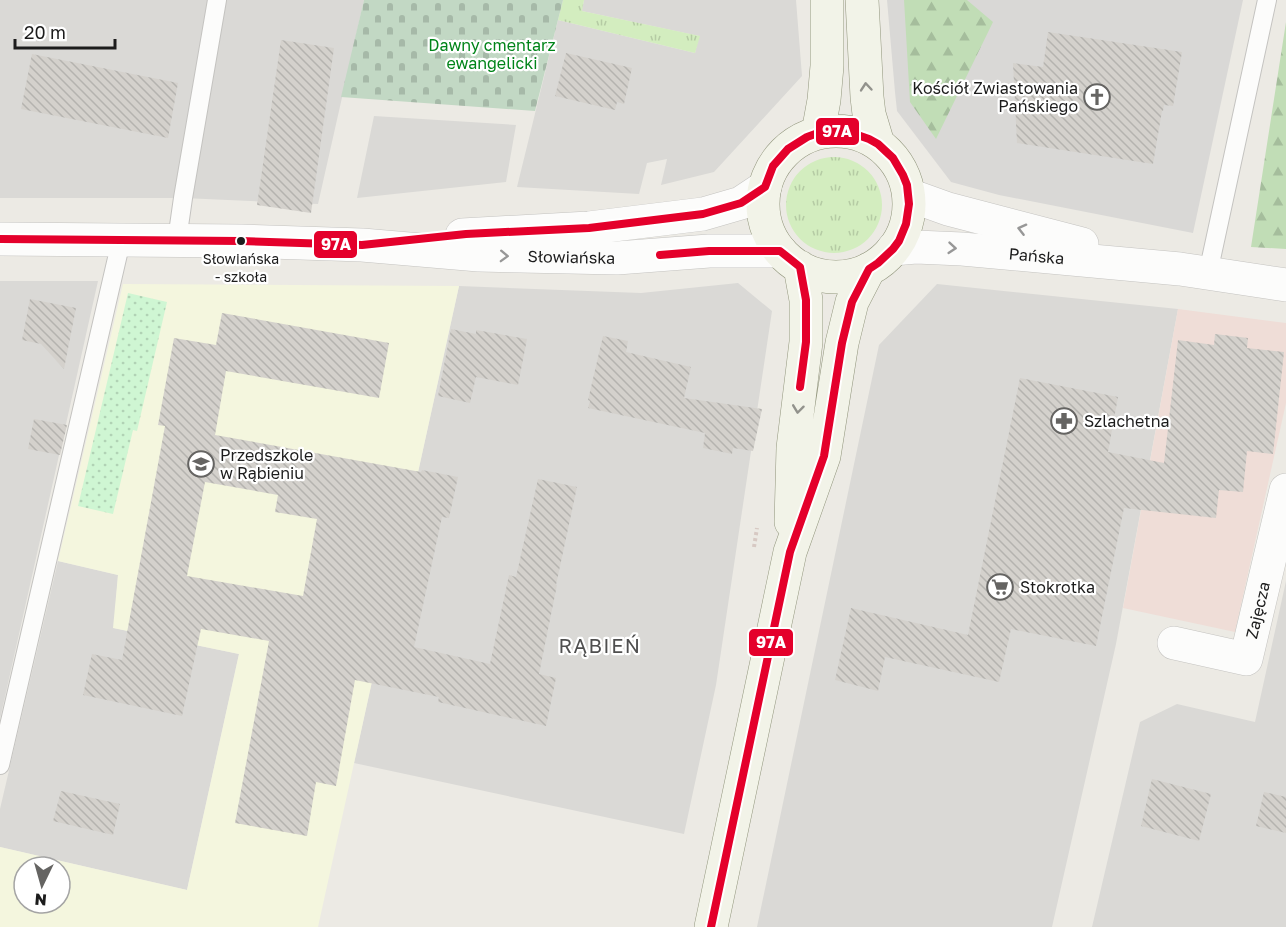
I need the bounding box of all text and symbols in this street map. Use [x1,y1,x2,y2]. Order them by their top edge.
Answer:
scale bar [15,12,116,50]
text: 20 m [24,21,66,43]
park label: Dawny cmentarz ewangelicki [428,35,556,73]
place label: Kościół Zwiastowania Pańskiego [912,78,1078,116]
one-way arrow [860,82,873,91]
church icon: Kościół Zwiastowania Pańskiego [1082,82,1112,112]
line badge: 97A [815,117,860,146]
text: 97A [822,121,853,141]
one-way arrow [1017,223,1027,236]
line badge: 97A [313,230,358,259]
text: 97A [321,234,352,254]
marker: Słowiańska - szkoła [235,235,247,247]
one-way arrow [947,241,956,254]
street label: Pańska [1008,243,1065,268]
street label: Słowiańska [527,246,615,268]
one-way arrow [500,249,509,262]
place label: Słowiańska - szkoła [203,250,279,285]
one-way arrow [792,404,804,413]
pharmacy icon: Szlachetna [1049,406,1079,436]
place label: Szlachetna [1084,411,1170,431]
place label: Przedszkole w Rąbieniu [220,445,313,483]
school or university icon: Przedszkole w Rąbieniu [186,449,216,479]
supermarket icon: Stokrotka [985,572,1015,602]
place label: Stokrotka [1020,577,1095,597]
street label: Zajęcza [1241,579,1274,641]
line badge: 97A [748,628,794,657]
text: 97A [756,632,787,652]
district label: RĄBIEŃ [558,633,642,657]
north arrow [12,855,72,915]
text: N [34,889,48,910]

